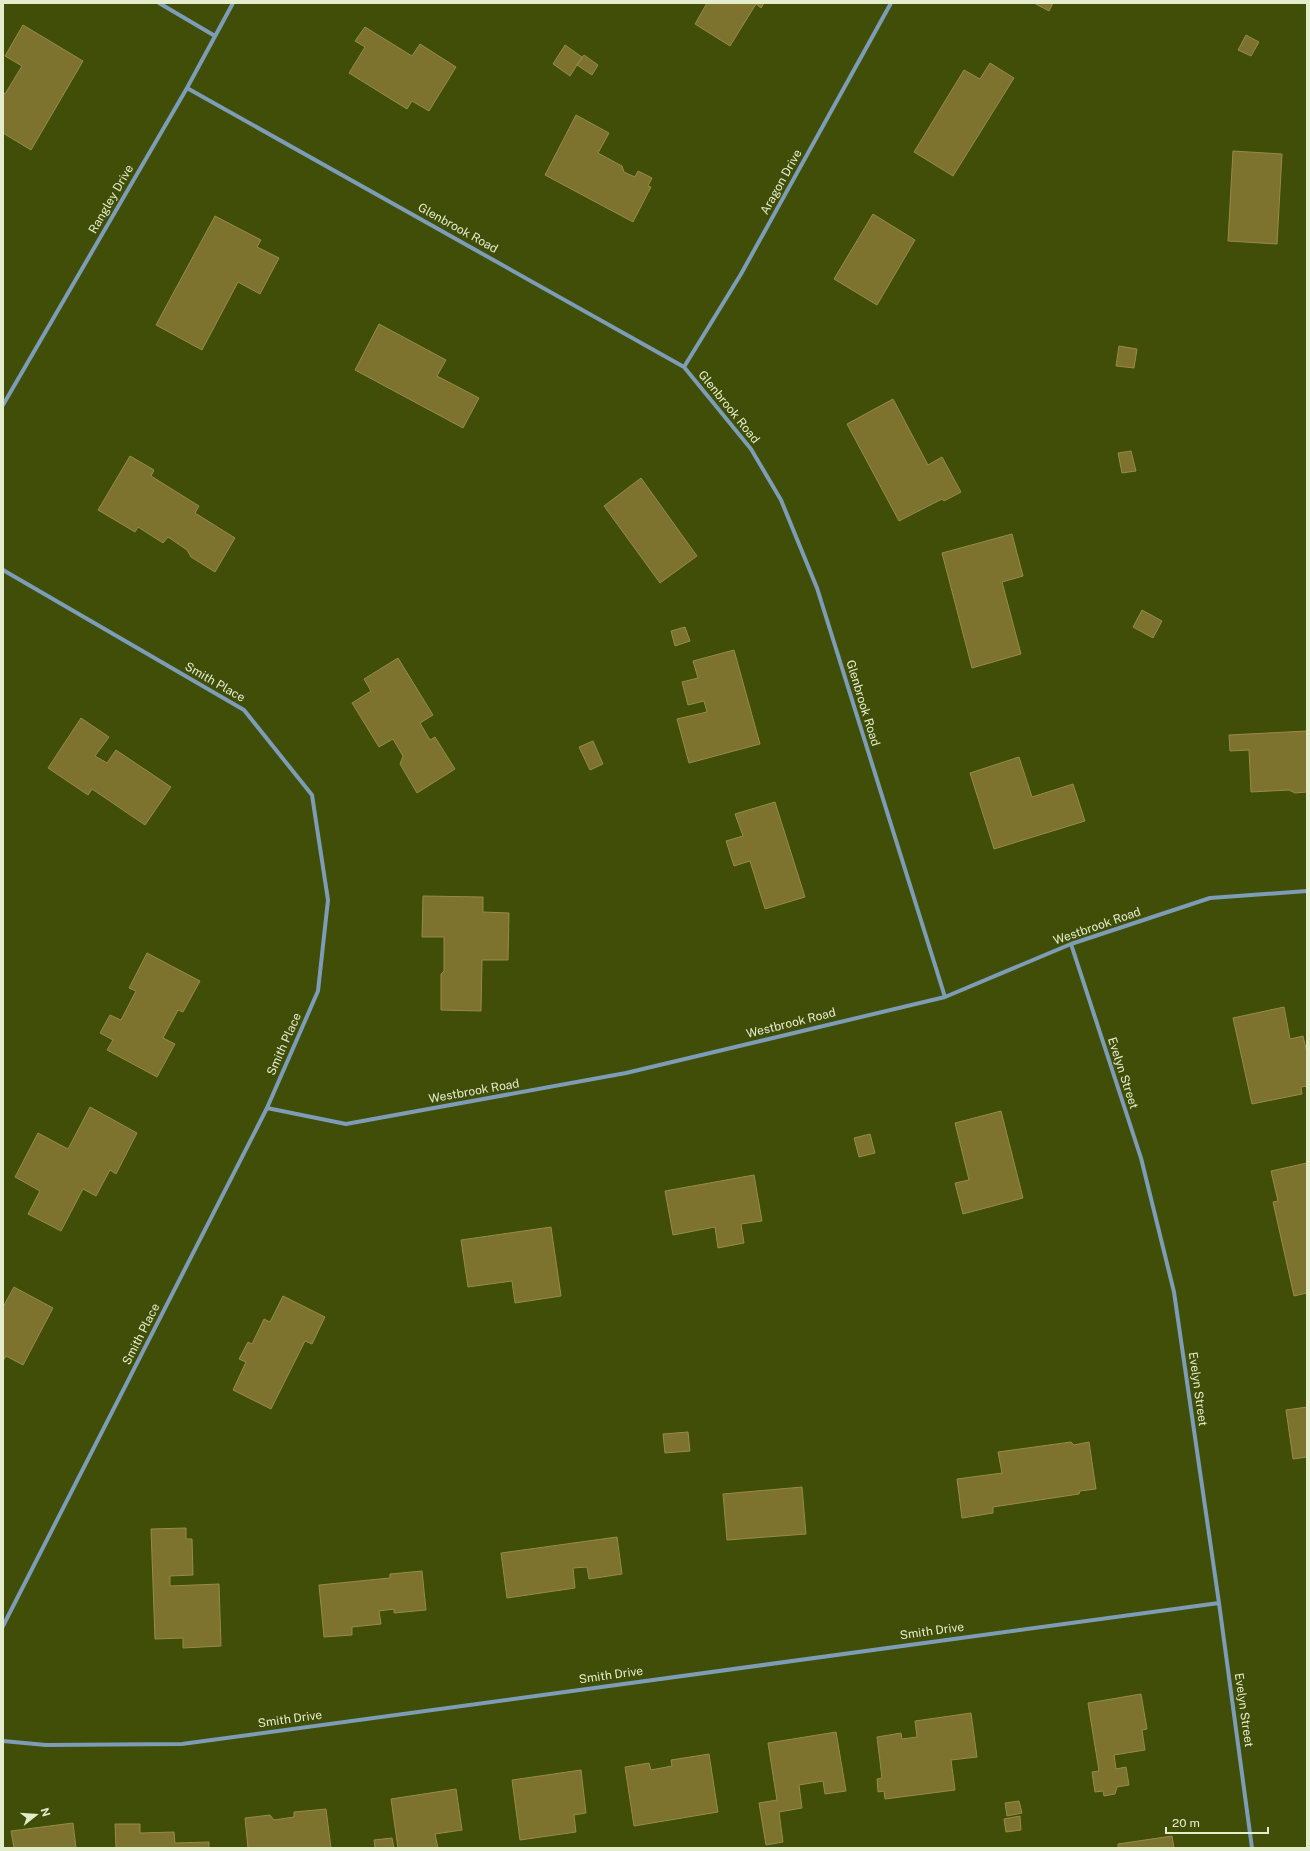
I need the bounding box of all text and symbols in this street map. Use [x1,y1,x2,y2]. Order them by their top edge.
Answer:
street label: Aragon Drive [757,147,805,217]
street label: Rangley Drive [86,162,136,236]
street label: Glenbrook Road [416,200,500,256]
street label: Glenbrook Road [695,368,763,446]
street label: Glenbrook Road [843,658,883,748]
street label: Smith Place [182,659,248,705]
street label: Westbrook Road [1051,904,1143,948]
street label: Westbrook Road [745,1005,837,1041]
street label: Smith Place [264,1010,304,1077]
street label: Evelyn Street [1105,1035,1141,1111]
street label: Westbrook Road [428,1076,520,1106]
street label: Smith Place [120,1301,163,1367]
street label: Evelyn Street [1186,1351,1210,1427]
street label: Smith Drive [899,1620,965,1642]
street label: Smith Drive [578,1664,644,1686]
street label: Evelyn Street [1232,1672,1256,1748]
street label: Smith Drive [257,1708,323,1730]
north arrow [16,1795,56,1835]
text: N [39,1806,53,1818]
scale bar [1166,1809,1268,1835]
text: 20 m [1172,1816,1200,1830]

